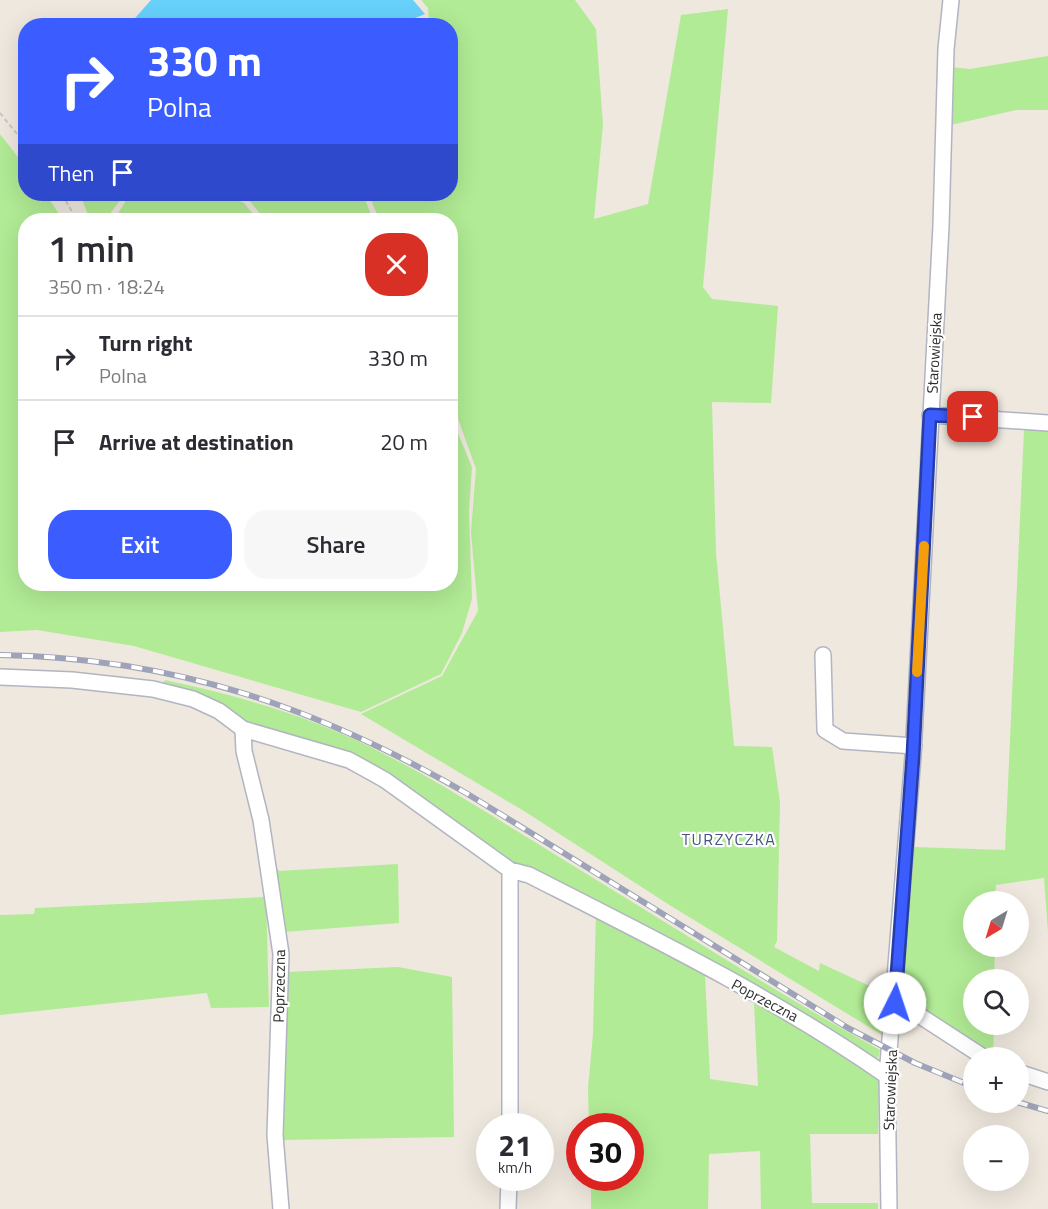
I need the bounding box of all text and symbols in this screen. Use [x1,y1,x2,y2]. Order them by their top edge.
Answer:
text: 330 m [147,28,262,92]
icon: right [48,42,126,120]
text: Polna [147,86,211,127]
text: Then [48,156,94,190]
icon: arrive [106,156,139,189]
text: 1 min [48,221,135,276]
button: close [365,233,428,296]
text: 350 m · 18:24 [48,271,165,302]
street label: Starowiejska [920,312,948,394]
text: Turn right [99,326,193,360]
text: 330 m [368,341,428,375]
icon: right [48,342,81,375]
text: Polna [99,360,147,391]
pin [947,391,998,442]
icon: arrive [956,400,989,433]
text: Arrive at destination [99,425,294,459]
text: 20 m [380,425,428,459]
icon: arrive [48,426,81,459]
button: Exit [48,510,232,579]
button: Share [244,510,428,579]
district label: TURZYCZKA [682,827,776,851]
north arrow [963,891,1029,957]
map controls [963,891,1029,1191]
street label: Poprzeczna [267,949,291,1023]
button: search [963,969,1029,1035]
position arrow [863,971,927,1035]
street label: Poprzeczna [727,973,803,1028]
button: + [963,1047,1029,1113]
street label: Starowiejska [877,1049,903,1131]
speed limit sign: 30 [566,1113,644,1191]
text: 21 [498,1122,532,1168]
button: − [963,1125,1029,1191]
text: km/h [498,1156,532,1179]

